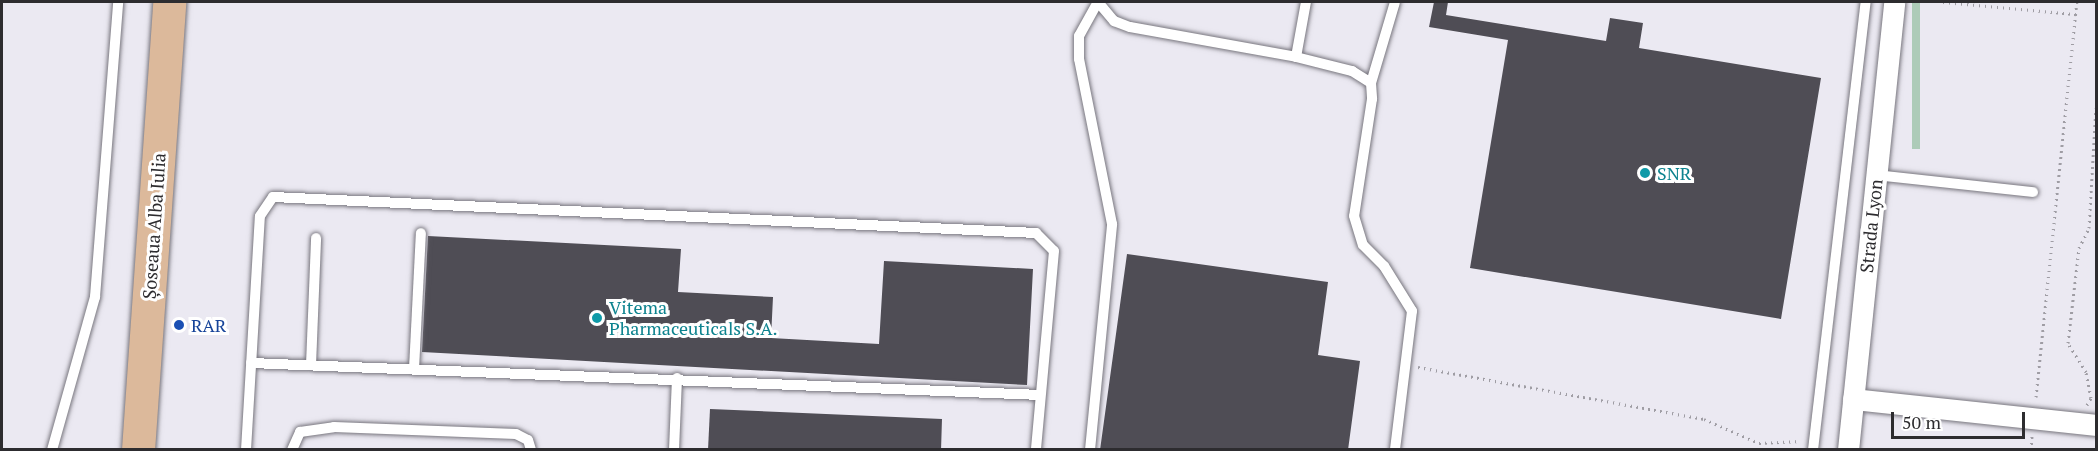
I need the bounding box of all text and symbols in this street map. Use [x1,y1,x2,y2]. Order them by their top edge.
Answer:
street label: Șoseaua Alba Iulia [138,152,170,300]
place label: SNR [1657,162,1691,184]
marker: SNR [1638,166,1652,180]
street label: Strada Lyon [1855,178,1887,274]
place label: Vitema Pharmaceuticals S.A. [609,297,778,340]
marker: Vitema Pharmaceuticals S.A. [590,311,604,325]
place label: RAR [191,314,226,336]
marker: RAR [172,318,186,332]
scale bar [1894,400,2028,438]
text: 50 m [1902,410,1941,434]

